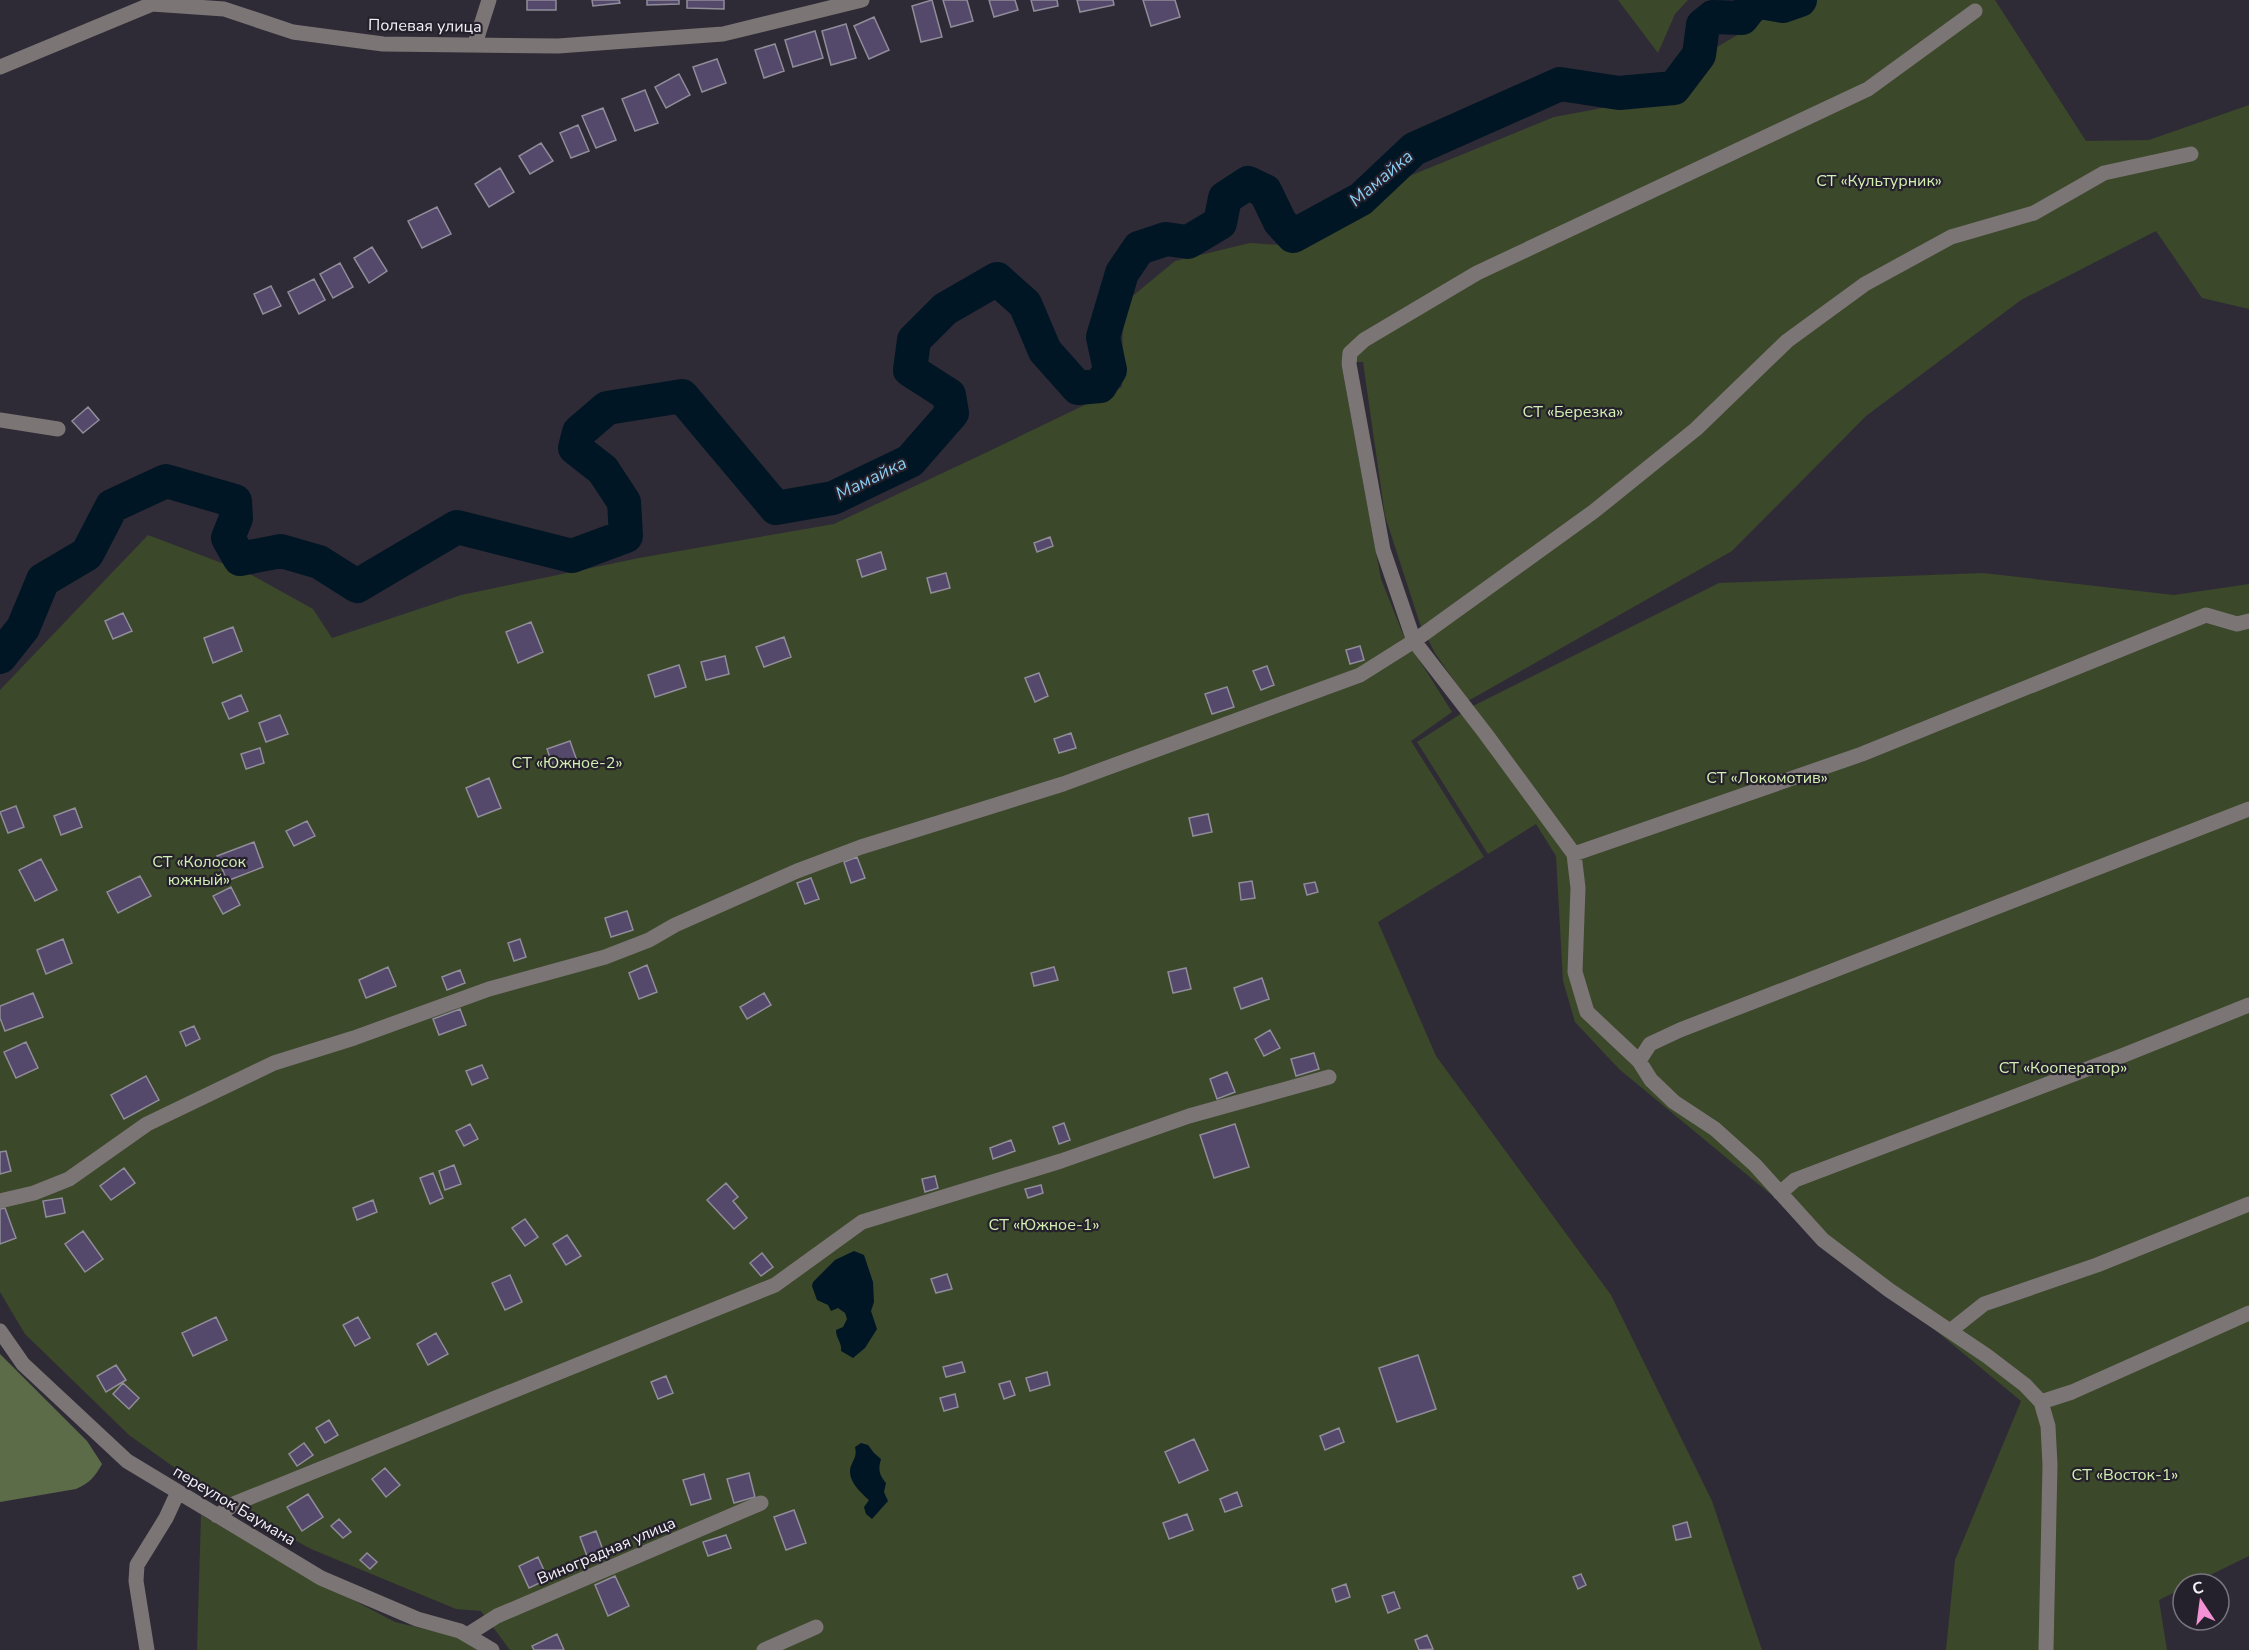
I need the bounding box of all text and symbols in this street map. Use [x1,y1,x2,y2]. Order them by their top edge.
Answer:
street label: Полевая улица [368,14,482,38]
water label: Мамайка [1344,144,1418,212]
park label: СТ «Культурник» [1816,170,1942,192]
park label: СТ «Березка» [1523,401,1623,423]
water label: Мамайка [831,450,911,506]
park label: СТ «Южное-2» [512,752,622,774]
park label: СТ «Локомотив» [1706,767,1828,789]
park label: СТ «Колосок южный» [152,851,246,891]
park label: СТ «Кооператор» [1999,1057,2127,1079]
park label: СТ «Южное-1» [989,1214,1099,1236]
street label: переулок Баумана [169,1461,300,1551]
park label: СТ «Восток-1» [2072,1464,2178,1486]
street label: Виноградная улица [534,1512,679,1590]
north arrow [2171,1572,2231,1632]
text: С [2190,1576,2206,1600]

